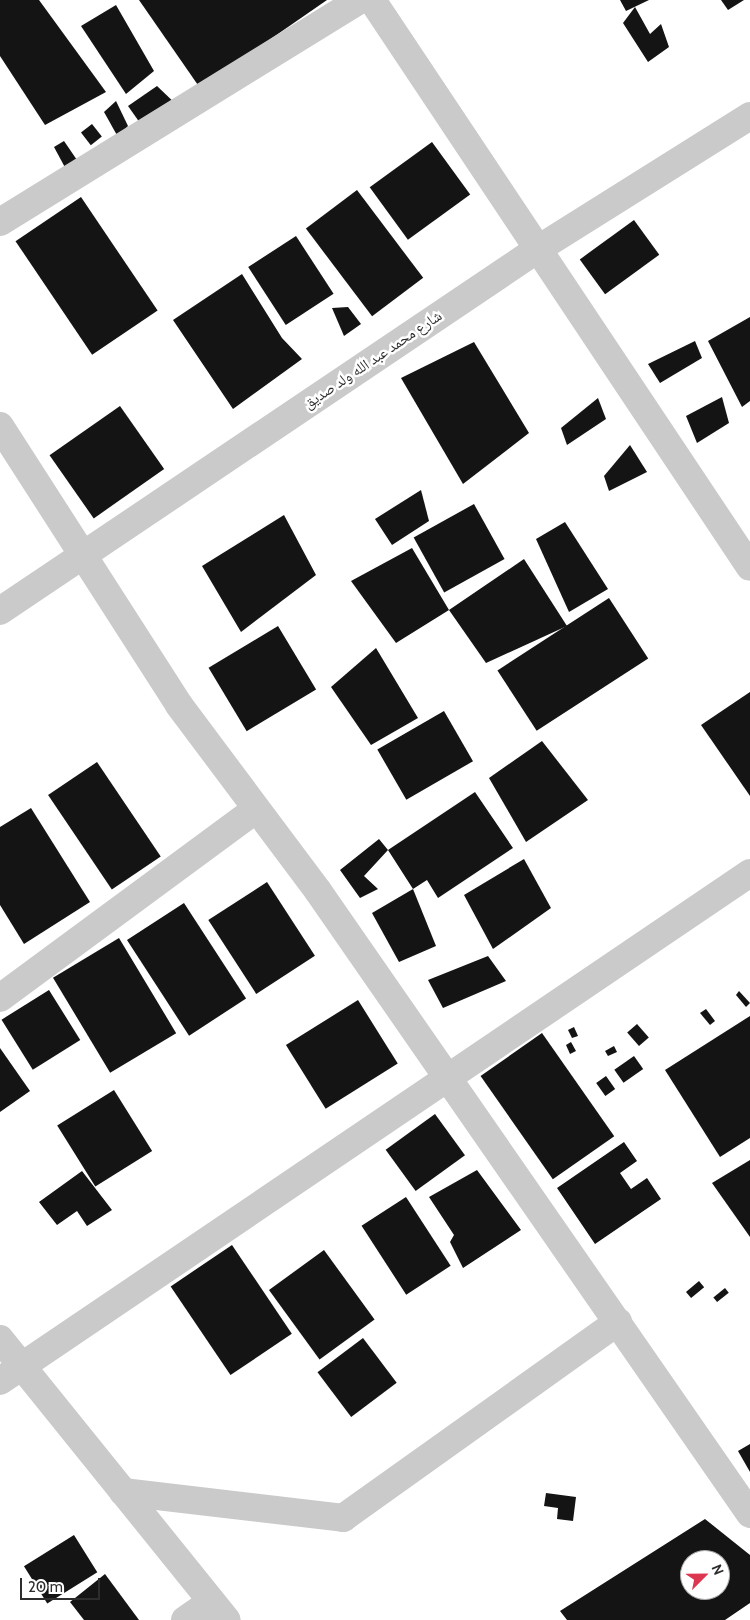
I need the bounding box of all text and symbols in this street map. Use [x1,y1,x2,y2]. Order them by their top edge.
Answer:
street label: شارع محمد عبد الله ولد صديق [300,307,446,413]
north arrow [680,1550,730,1600]
text: N [708,1561,728,1578]
scale bar [22,1568,102,1600]
text: 20 m [28,1578,63,1596]

